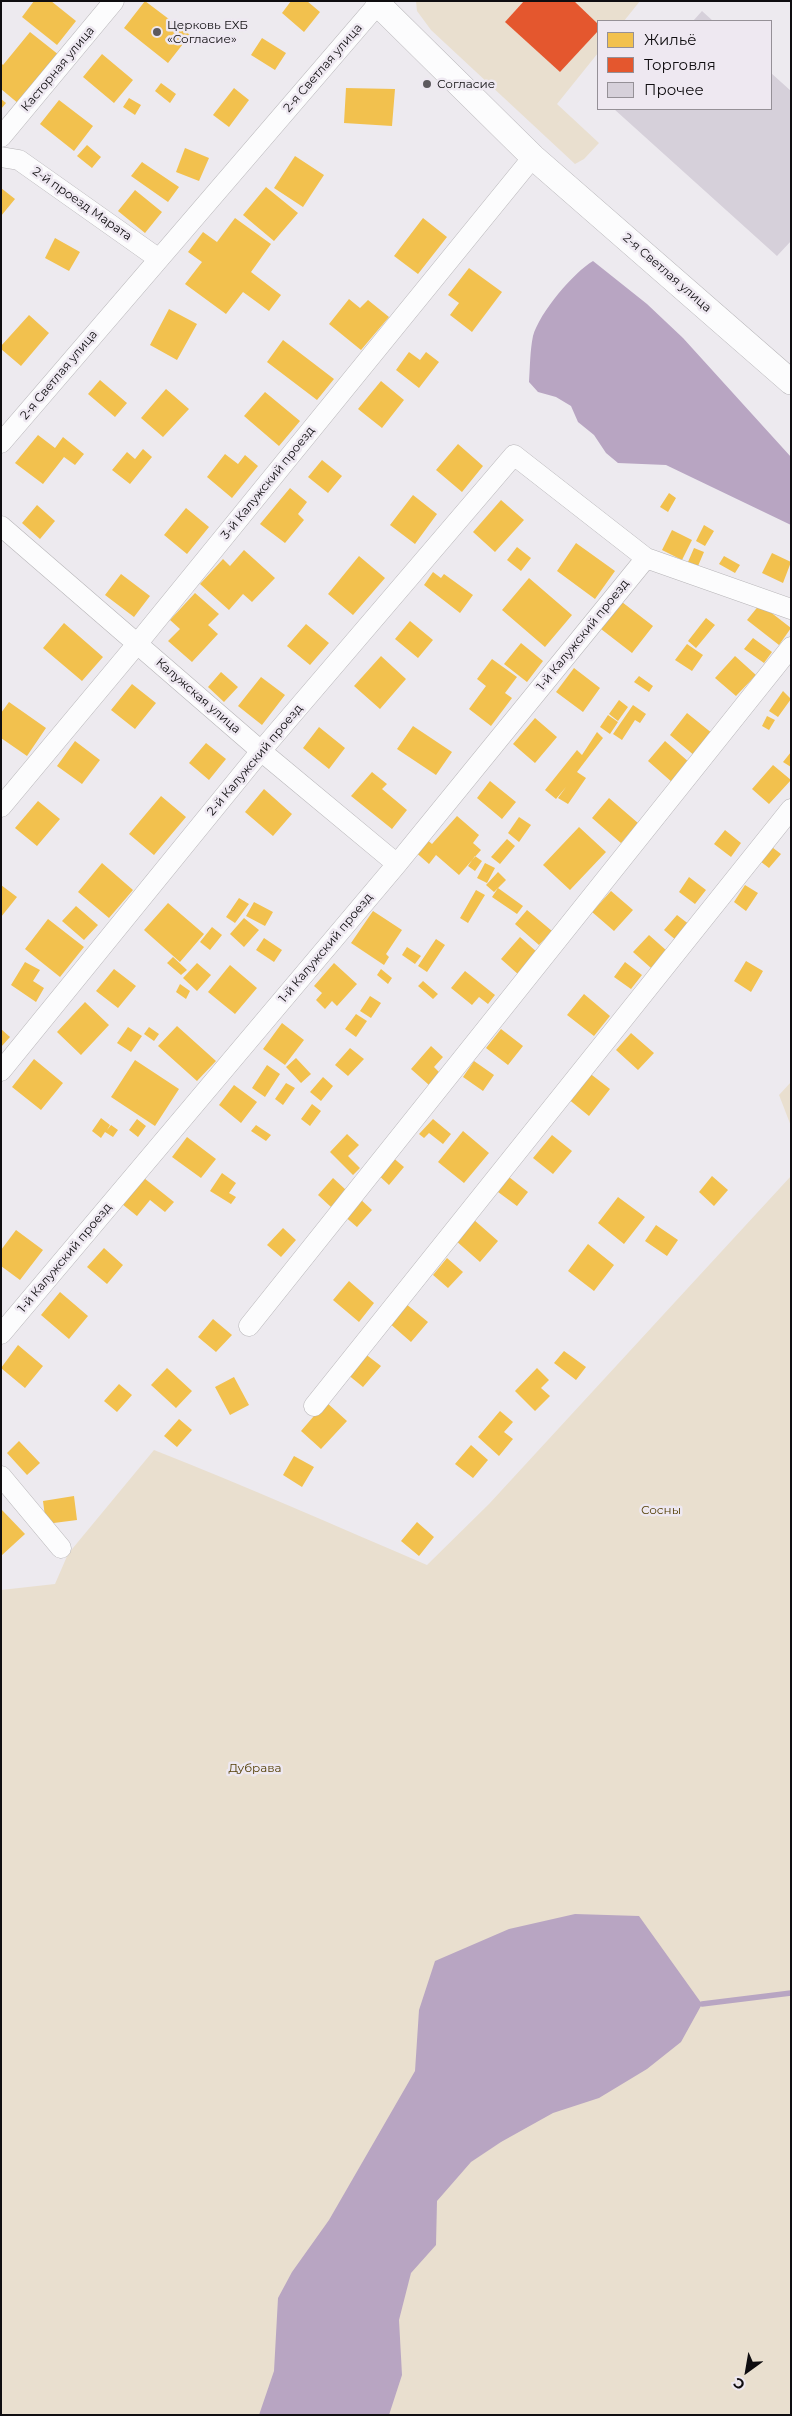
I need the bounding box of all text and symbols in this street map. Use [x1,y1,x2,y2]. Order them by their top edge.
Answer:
place label: Церковь ЕХБ «Согласие» [167,18,248,46]
legend [597,20,772,110]
street label: 2-я Светлая улица [281,21,365,115]
street label: Касторная улица [18,24,98,114]
marker: Церковь ЕХБ «Согласие» [151,26,163,38]
text: Жильё [644,30,697,49]
text: Торговля [644,55,716,74]
place label: Согласие [437,77,495,91]
marker: Согласие [421,78,433,90]
text: Прочее [644,80,704,99]
street label: 2-й проезд Марата [30,164,134,244]
street label: 2-я Светлая улица [620,231,714,315]
street label: 2-я Светлая улица [17,327,101,423]
street label: 3-й Калужский проезд [218,424,318,542]
street label: 1-й Калужский проезд [534,577,632,693]
street label: Калужская улица [153,655,243,737]
street label: 2-й Калужский проезд [204,701,306,819]
street label: 1-й Калужский проезд [276,890,376,1006]
street label: 1-й Калужский проезд [15,1200,115,1316]
park label: Сосны [641,1503,681,1517]
park label: Дубрава [228,1761,282,1775]
north arrow [722,2346,772,2396]
text: С [730,2373,748,2394]

